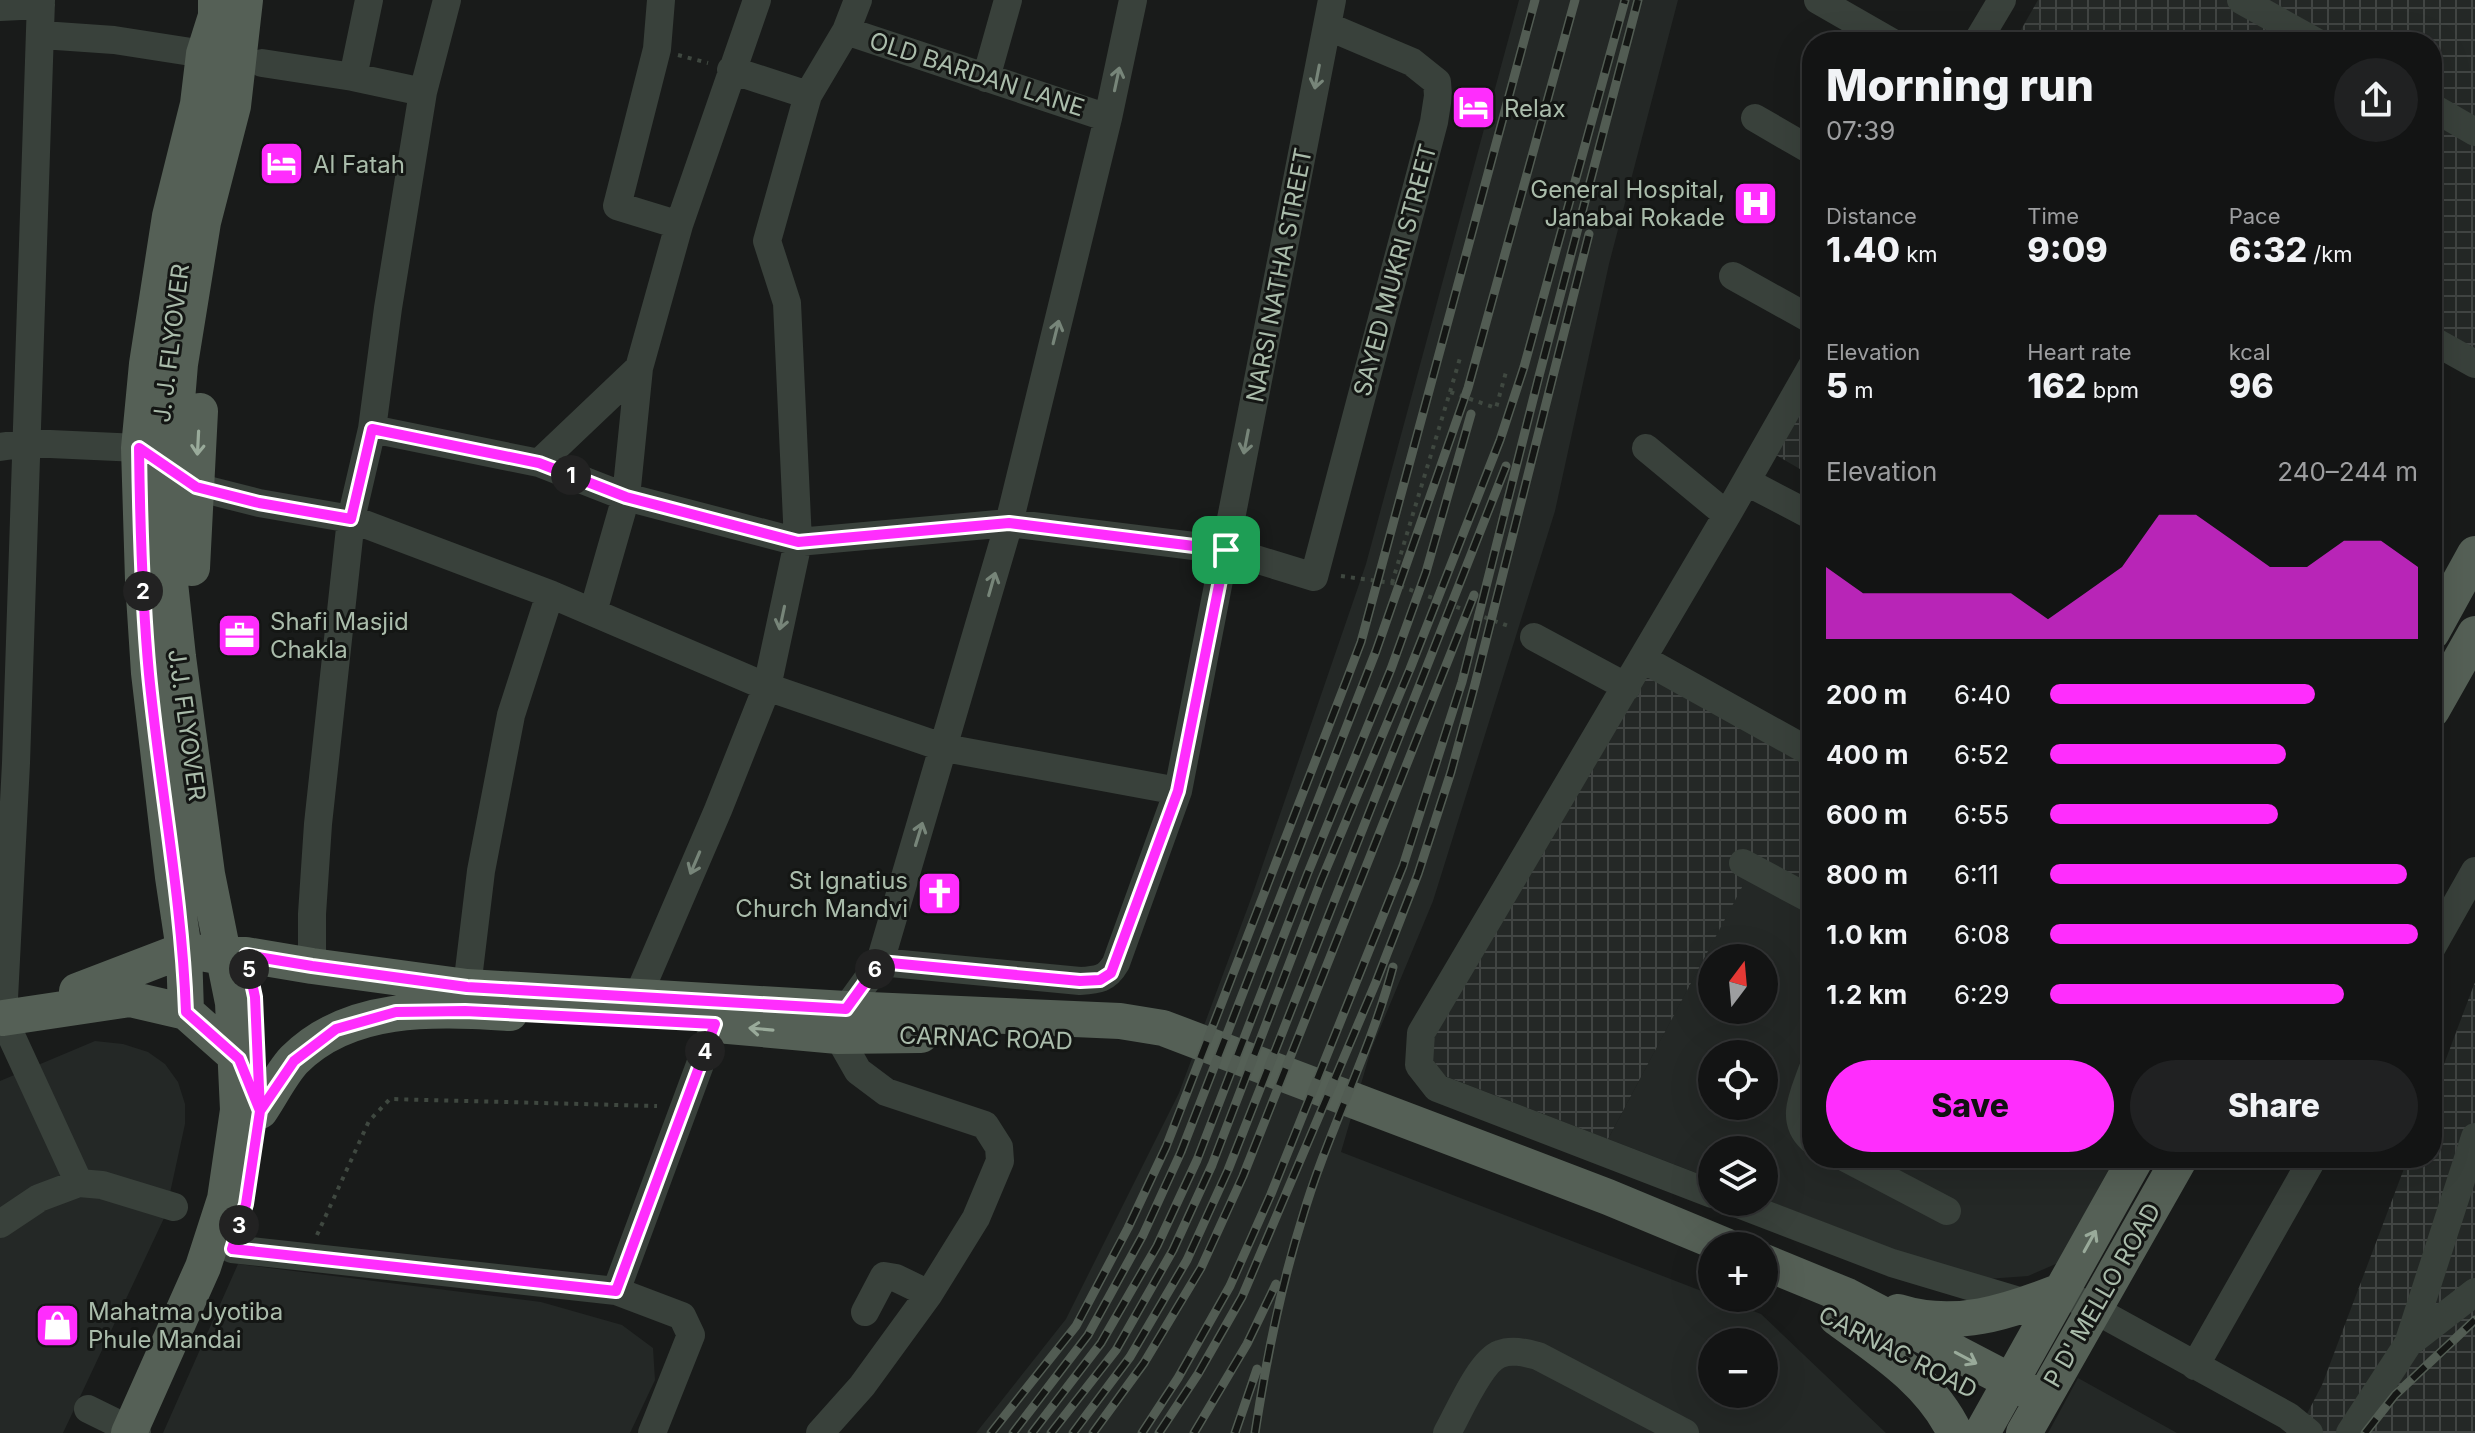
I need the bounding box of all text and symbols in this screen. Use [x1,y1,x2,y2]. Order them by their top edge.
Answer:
street label: OLD BARDAN LANE [866,26,1088,122]
text: Morning run [1826,58,2094,112]
button: share [2334,58,2418,142]
one-way arrow [1309,63,1324,89]
one-way arrow [1110,67,1125,93]
hotel icon: Relax [1449,84,1497,132]
place label: Relax [1504,94,1565,123]
text: 07:39 [1826,115,1895,146]
hotel icon: Al Fatah [258,140,306,188]
street label: SAYED MUKRI STREET [1347,141,1443,399]
street label: NARSI NATHA STREET [1240,145,1318,405]
place label: Al Fatah [313,150,405,179]
place label: General Hospital, Janabai Rokade [1530,175,1725,232]
hospital icon: General Hospital, Janabai Rokade [1732,179,1780,227]
text: Distance [1826,203,1917,229]
text: Time [2027,203,2079,229]
text: Pace [2229,203,2280,229]
text: 1.40 [1826,229,1900,270]
text: 9:09 [2027,229,2108,270]
text: 6:32 [2229,229,2307,270]
text: km [1900,241,1937,267]
text: /km [2307,241,2353,267]
street label: J. J. FLYOVER [147,262,195,424]
one-way arrow [1049,320,1064,346]
text: Elevation [1826,339,1920,365]
text: Heart rate [2027,339,2132,365]
text: kcal [2229,339,2271,365]
text: 5 [1826,365,1848,406]
text: 162 [2027,365,2087,406]
text: 96 [2229,365,2274,406]
text: m [1848,377,1874,403]
text: bpm [2087,377,2139,403]
one-way arrow [190,429,205,456]
one-way arrow [1238,429,1253,454]
pin: 1 [551,455,591,495]
text: Elevation [1826,456,1937,487]
text: 240–244 m [2277,456,2418,487]
text: 1 [566,462,576,488]
pin [1192,516,1260,584]
icon: arrive [1204,528,1248,572]
pin: 2 [123,571,163,611]
one-way arrow [985,572,1000,598]
text: 2 [136,578,150,604]
one-way arrow [773,605,788,631]
place label: Shafi Masjid Chakla [270,607,409,664]
office icon: Shafi Masjid Chakla [215,611,263,659]
street label: J.J. FLYOVER [162,647,212,803]
text: 200 m [1826,679,1907,710]
text: 6:40 [1954,679,2011,710]
text: 400 m [1826,739,1909,770]
text: 6:52 [1954,739,2009,770]
text: 600 m [1826,799,1908,830]
text: 6:55 [1954,799,2009,830]
one-way arrow [912,821,927,847]
one-way arrow [687,850,702,875]
text: 800 m [1826,859,1908,890]
text: 6:11 [1954,859,1999,890]
place label: St Ignatius Church Mandvi [735,866,908,923]
church icon: St Ignatius Church Mandvi [915,870,963,918]
text: 1.0 km [1826,919,1908,950]
text: 6:08 [1954,919,2010,950]
north arrow [1698,944,1778,1024]
map controls [1698,944,1778,1408]
pin: 5 [229,949,269,989]
pin: 6 [855,949,895,989]
text: 5 [242,956,256,982]
text: 6 [868,956,882,982]
text: 1.2 km [1826,979,1907,1010]
text: 6:29 [1954,979,2010,1010]
street label: CARNAC ROAD [899,1020,1073,1056]
one-way arrow [748,1021,775,1036]
pin: 4 [685,1031,725,1071]
text: 4 [698,1038,712,1064]
button: locate [1698,1040,1778,1120]
button: Save [1826,1060,2114,1152]
button: Share [2130,1060,2418,1152]
button: layers [1698,1136,1778,1216]
street label: P D' MELLO ROAD [2037,1198,2167,1392]
pin: 3 [219,1205,259,1245]
text: 3 [232,1212,246,1238]
one-way arrow [2083,1229,2098,1253]
button: + [1698,1232,1778,1312]
place label: Mahatma Jyotiba Phule Mandai [88,1297,283,1354]
street label: CARNAC ROAD [1814,1300,1982,1404]
shop icon: Mahatma Jyotiba Phule Mandai [33,1301,81,1349]
button: − [1698,1328,1778,1408]
one-way arrow [1953,1351,1977,1367]

